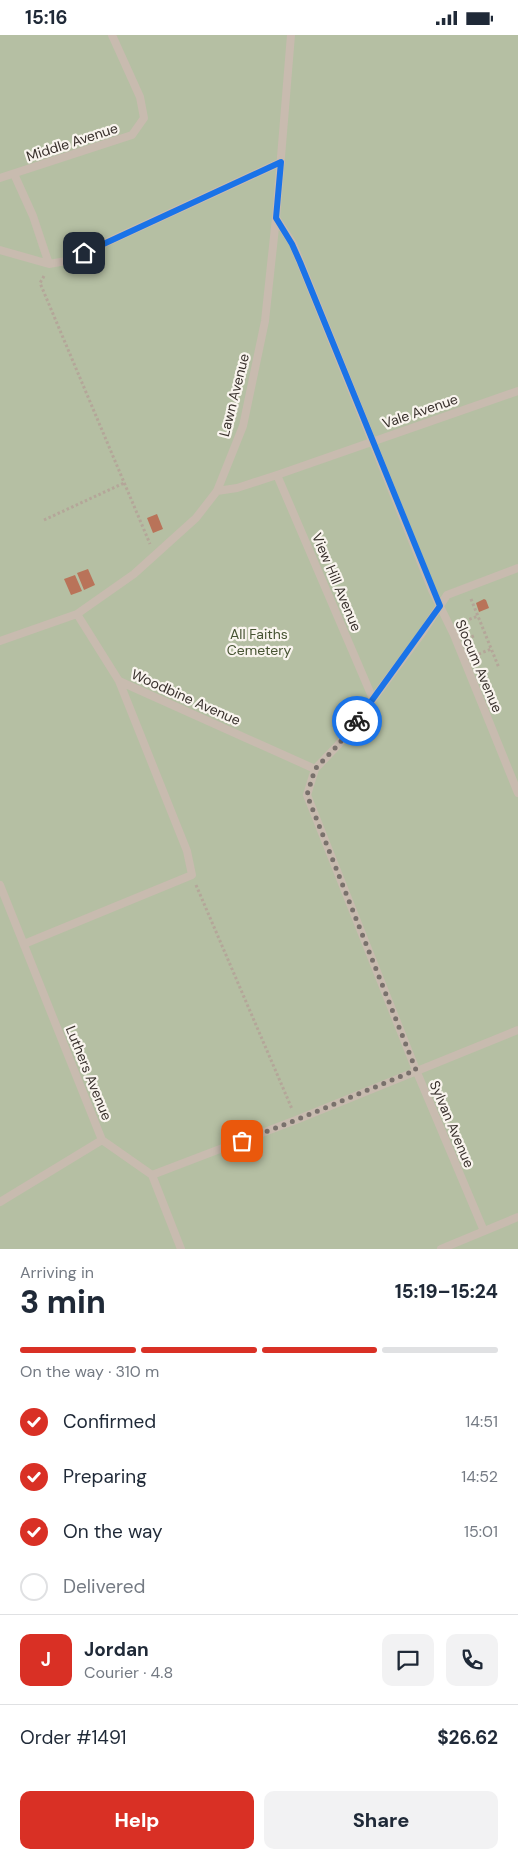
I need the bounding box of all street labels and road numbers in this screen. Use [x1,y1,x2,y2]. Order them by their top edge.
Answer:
street label: Middle Avenue [24,119,120,165]
street label: Lawn Avenue [215,352,253,438]
street label: Vale Avenue [380,390,460,432]
street label: View Hill Avenue [308,530,366,634]
street label: Slocum Avenue [451,617,507,715]
street label: Woodbine Avenue [129,665,243,729]
street label: Luthers Avenue [62,1023,116,1123]
street label: Sylvan Avenue [426,1078,478,1170]

